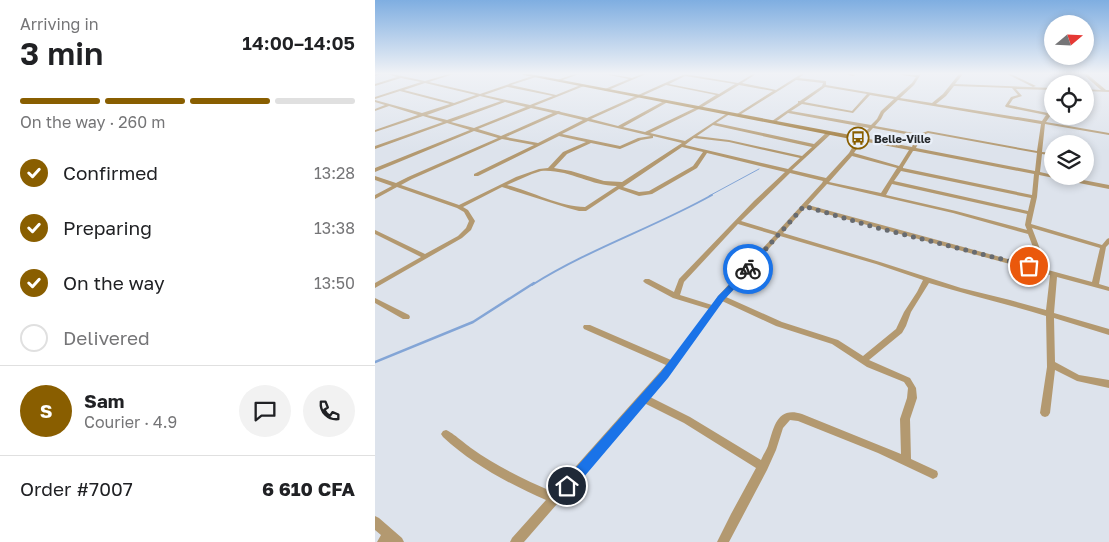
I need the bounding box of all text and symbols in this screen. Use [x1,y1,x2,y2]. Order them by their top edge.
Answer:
text: Arriving in [20,14,99,34]
north arrow [1044,15,1094,65]
map controls [1044,15,1094,185]
text: 14:00–14:05 [242,31,355,54]
text: 3 min [20,34,103,72]
button: locate [1044,75,1094,125]
text: On the way · 260 m [20,112,165,132]
bus stop icon: Belle-Ville [846,126,870,150]
place label: Belle-Ville [874,132,931,145]
button: layers [1044,135,1094,185]
icon: check [20,159,48,187]
text: Confirmed [63,161,158,184]
text: 13:28 [314,163,355,183]
icon: check [20,214,48,242]
text: Preparing [63,216,152,239]
text: 13:38 [314,218,355,238]
courier [723,244,773,294]
pin [1008,245,1050,287]
icon: bag [1015,252,1043,280]
icon: bike [734,255,762,283]
icon: check [20,269,48,297]
text: On the way [63,271,165,294]
text: 13:50 [314,273,355,293]
text: Delivered [63,326,150,349]
button: chat [239,385,291,437]
button: phone [303,385,355,437]
text: Sam [84,389,124,412]
text: S [40,399,52,422]
text: Courier · 4.9 [84,412,177,432]
pin [546,465,588,507]
icon: home [553,472,581,500]
text: Order #7007 [20,477,133,500]
text: 6 610 CFA [262,477,355,500]

